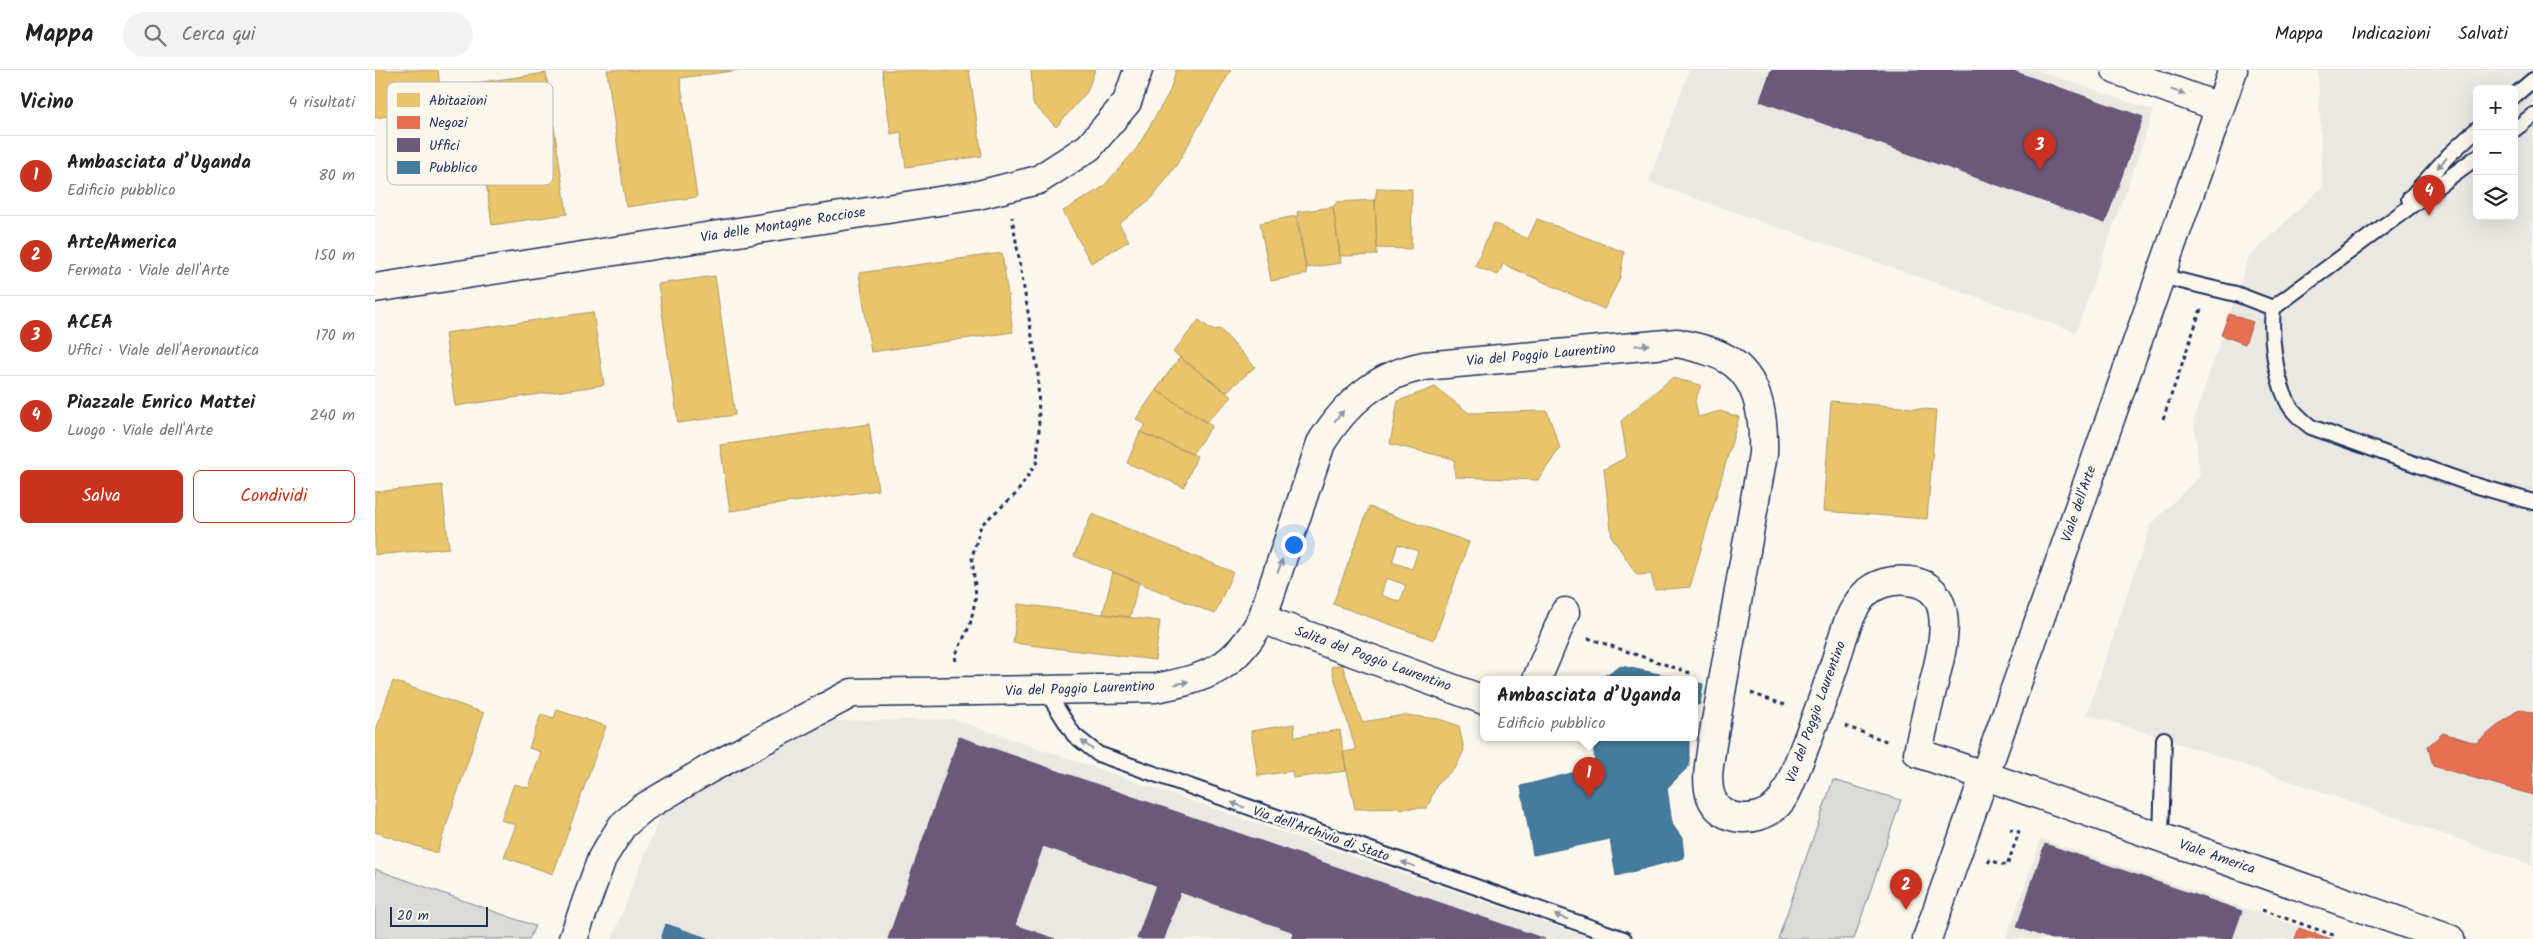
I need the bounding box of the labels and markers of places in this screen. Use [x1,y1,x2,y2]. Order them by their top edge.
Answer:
pin: 3 [2024,129,2056,170]
pin: 4 [2413,175,2445,216]
pin: 1 [1573,757,1605,798]
pin: 2 [1890,869,1922,910]

